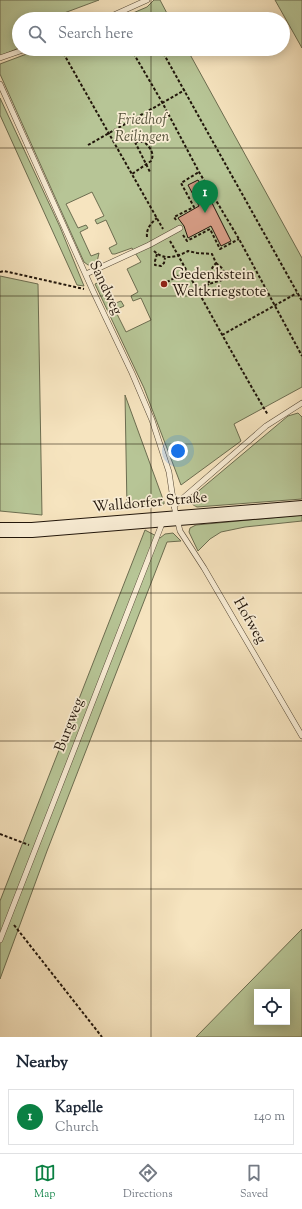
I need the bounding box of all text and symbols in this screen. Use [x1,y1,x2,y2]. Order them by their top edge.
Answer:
search box [12,12,290,56]
icon: search [26,23,48,45]
text: Search here [58,24,133,45]
park label: Friedhof Reilingen [115,110,169,148]
pin: 1 [192,180,218,213]
street label: Sandweg [83,257,127,319]
place label: Gedenkstein Weltkriegstote [172,265,267,303]
marker: Gedenkstein Weltkriegstote [159,279,169,289]
your location [168,441,188,461]
street label: Walldorfer Straße [92,488,208,518]
street label: Hofweg [227,594,271,648]
street label: Burgweg [50,695,90,755]
map controls [254,989,290,1025]
button: locate [254,989,290,1025]
text: Nearby [16,1051,68,1075]
text: Kapelle [55,1098,103,1119]
text: 1 [28,1108,32,1126]
text: 140 m [254,1108,285,1126]
text: Church [55,1119,99,1137]
tab: Map [34,1162,56,1202]
tab: Directions [123,1162,173,1202]
tab: Saved [240,1162,268,1202]

